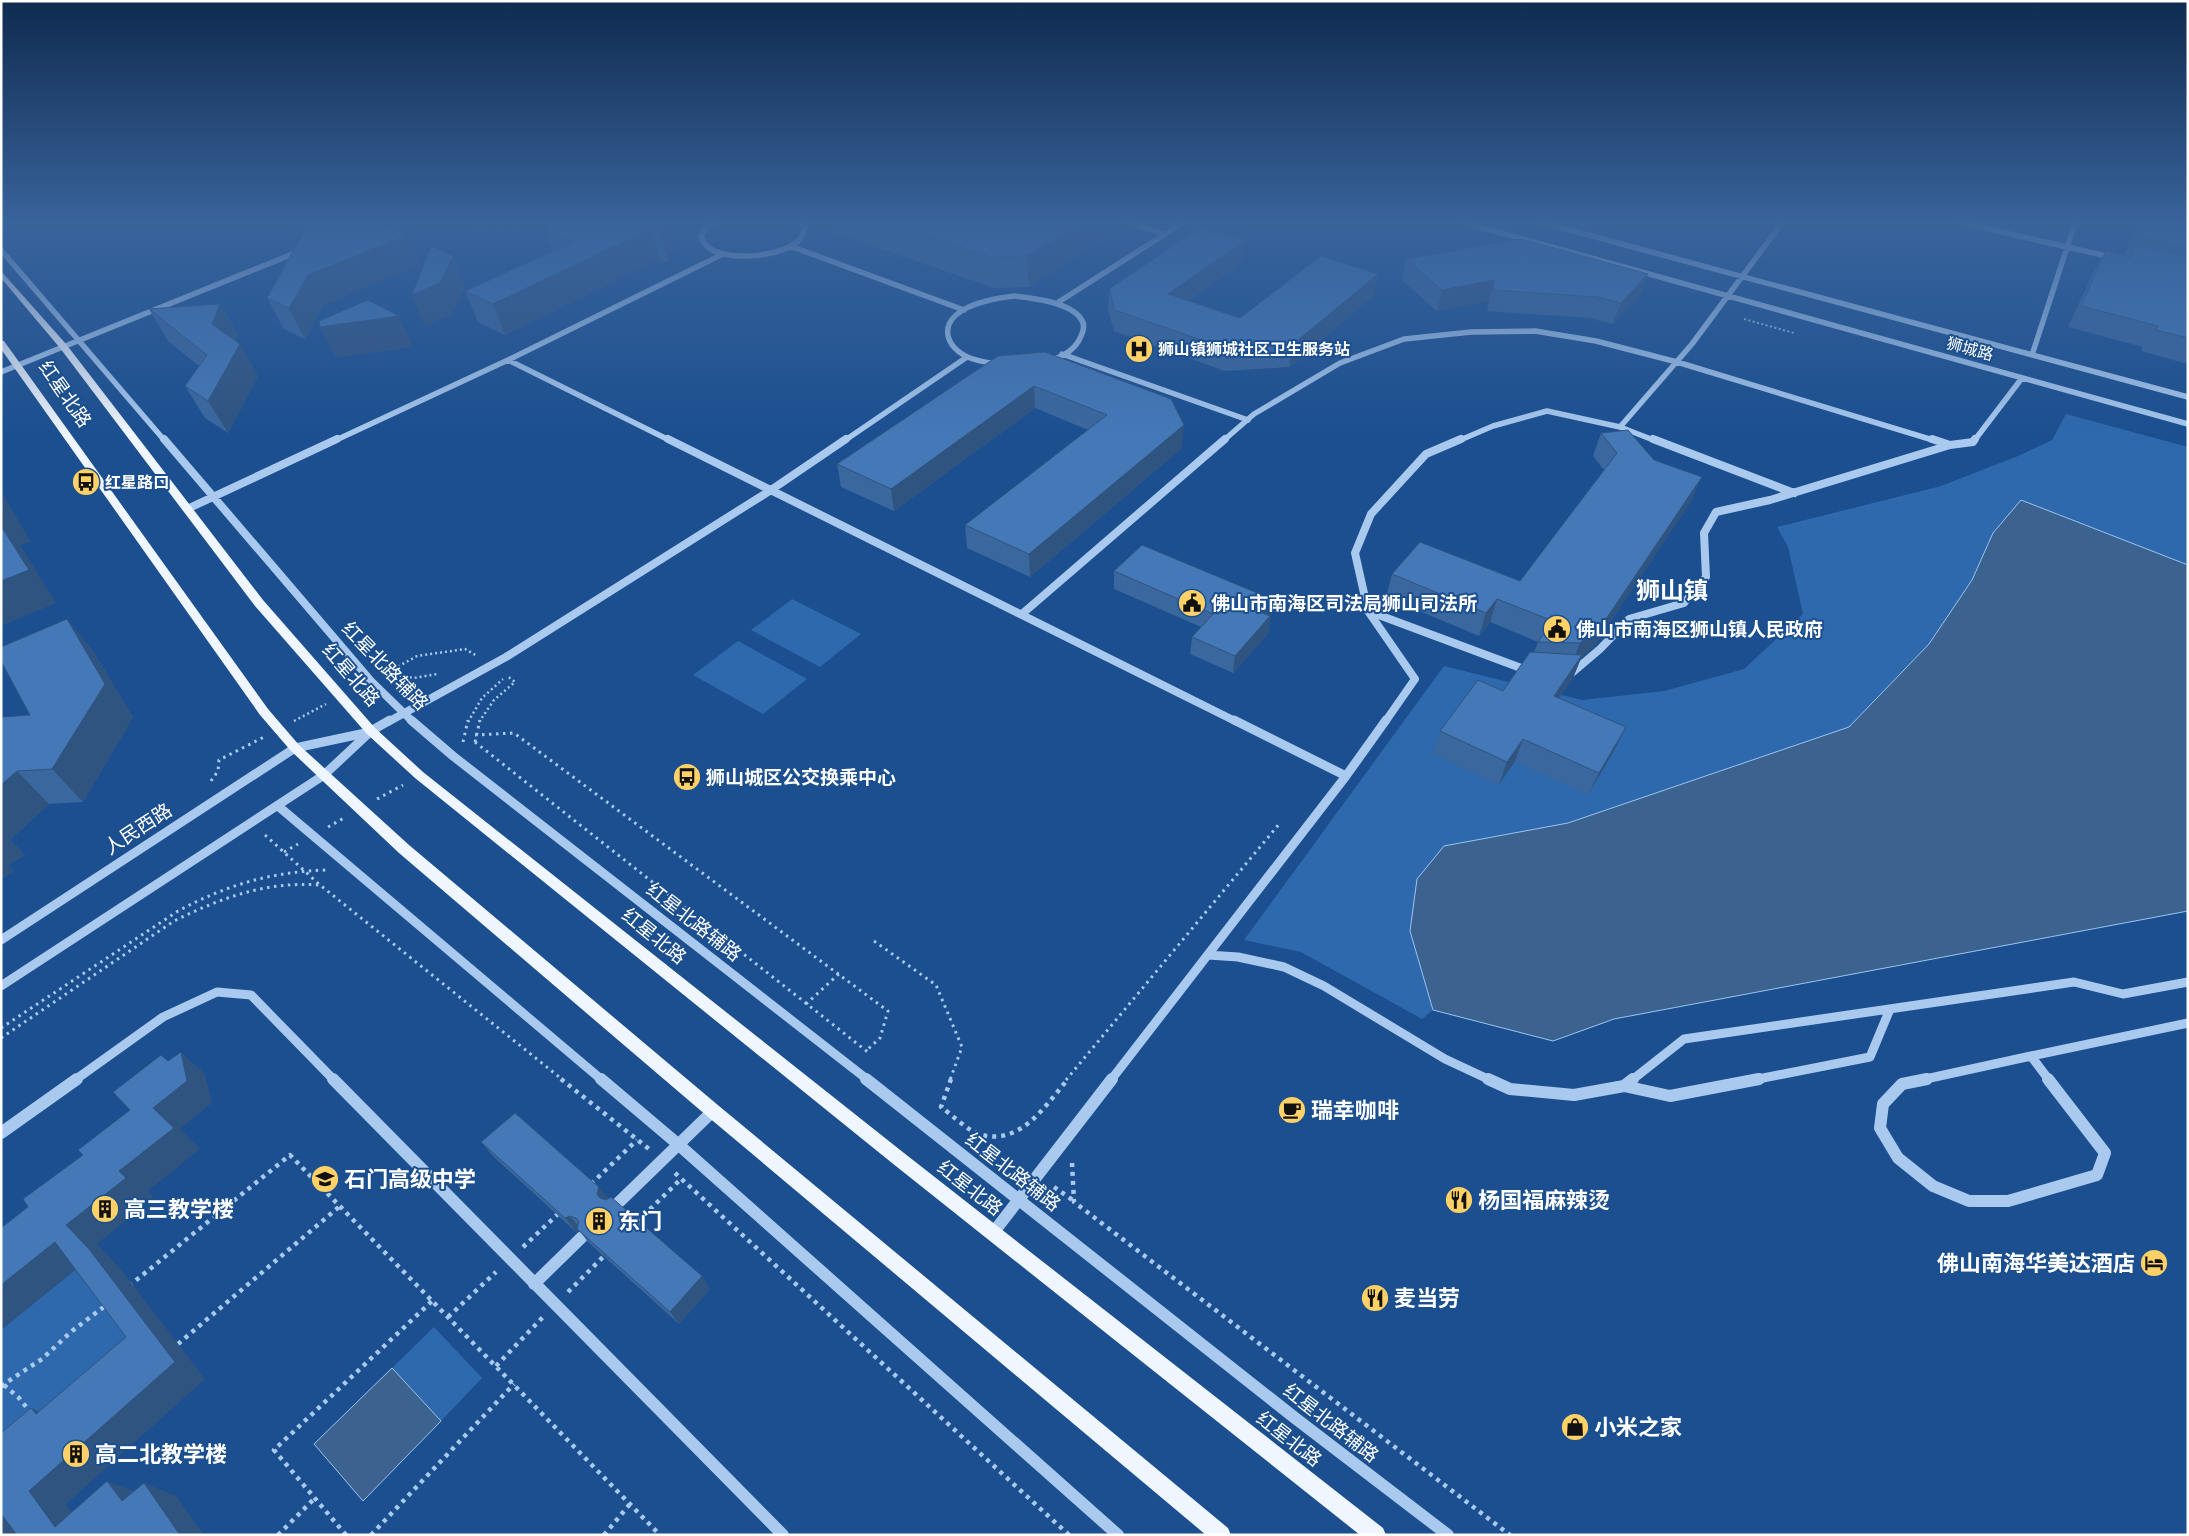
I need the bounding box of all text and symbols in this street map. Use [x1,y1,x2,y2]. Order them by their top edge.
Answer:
hospital icon: 狮山镇狮城社区卫生服务站 [1124,334,1154,364]
street label: 狮城路 [1944,334,1996,364]
place label: 狮山镇狮城社区卫生服务站 [1158,340,1350,359]
street label: 红星北路 [34,356,96,432]
bus stop icon: 红星路口 [71,467,101,497]
place label: 红星路口 [105,473,169,492]
district label: 狮山镇 [1636,576,1708,605]
public building icon: 佛山市南海区司法局狮山司法所 [1177,588,1207,618]
place label: 佛山市南海区司法局狮山司法所 [1211,592,1477,615]
public building icon: 佛山市南海区狮山镇人民政府 [1542,614,1572,644]
street label: 红星北路辅路 [337,617,433,715]
place label: 佛山市南海区狮山镇人民政府 [1576,618,1823,641]
street label: 红星北路 [317,639,385,711]
bus stop icon: 狮山城区公交换乘中心 [672,762,702,792]
place label: 狮山城区公交换乘中心 [706,766,896,789]
street label: 人民西路 [100,799,176,859]
street label: 红星北路辅路 [642,878,746,966]
street label: 红星北路 [617,903,691,969]
cafe icon: 瑞幸咖啡 [1277,1095,1307,1125]
place label: 瑞幸咖啡 [1311,1097,1399,1124]
street label: 红星北路辅路 [961,1128,1065,1216]
street label: 红星北路 [933,1156,1007,1220]
school or university icon: 石门高级中学 [310,1164,340,1194]
place label: 石门高级中学 [344,1166,476,1193]
restaurant icon: 杨国福麻辣烫 [1444,1185,1474,1215]
place label: 杨国福麻辣烫 [1478,1187,1610,1214]
building icon: 高三教学楼 [90,1194,120,1224]
place label: 高三教学楼 [124,1196,234,1223]
building icon: 东门 [584,1206,614,1236]
place label: 东门 [618,1208,662,1235]
hotel icon: 佛山南海华美达酒店 [2139,1248,2169,1278]
place label: 佛山南海华美达酒店 [1937,1250,2135,1277]
restaurant icon: 麦当劳 [1360,1283,1390,1313]
place label: 麦当劳 [1394,1285,1460,1312]
street label: 红星北路辅路 [1279,1379,1383,1467]
street label: 红星北路 [1252,1407,1326,1471]
shop icon: 小米之家 [1560,1412,1590,1442]
place label: 小米之家 [1594,1414,1682,1441]
building icon: 高二北教学楼 [61,1439,91,1469]
place label: 高二北教学楼 [95,1441,227,1468]

